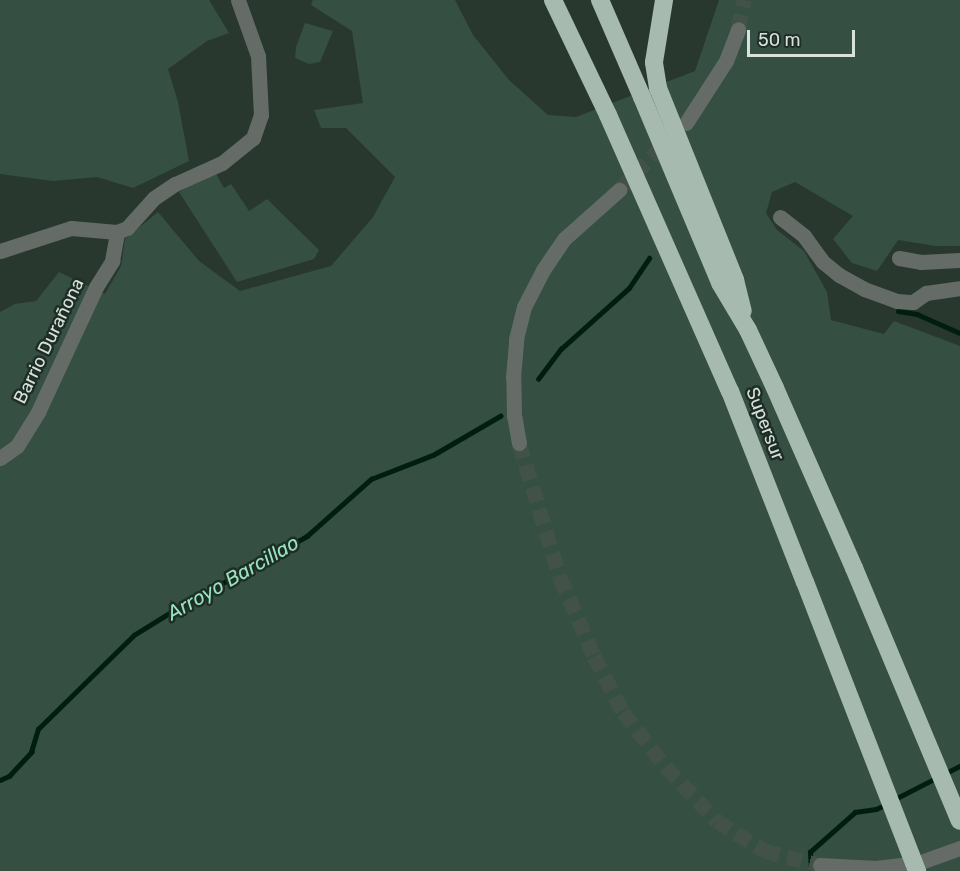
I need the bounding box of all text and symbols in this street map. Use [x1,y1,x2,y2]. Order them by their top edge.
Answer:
scale bar [750,18,858,56]
text: 50 m [758,29,801,51]
street label: Barrio Durañona [9,275,89,407]
street label: Supersur [741,384,789,464]
water label: Arroyo Barcillao [163,531,303,625]

